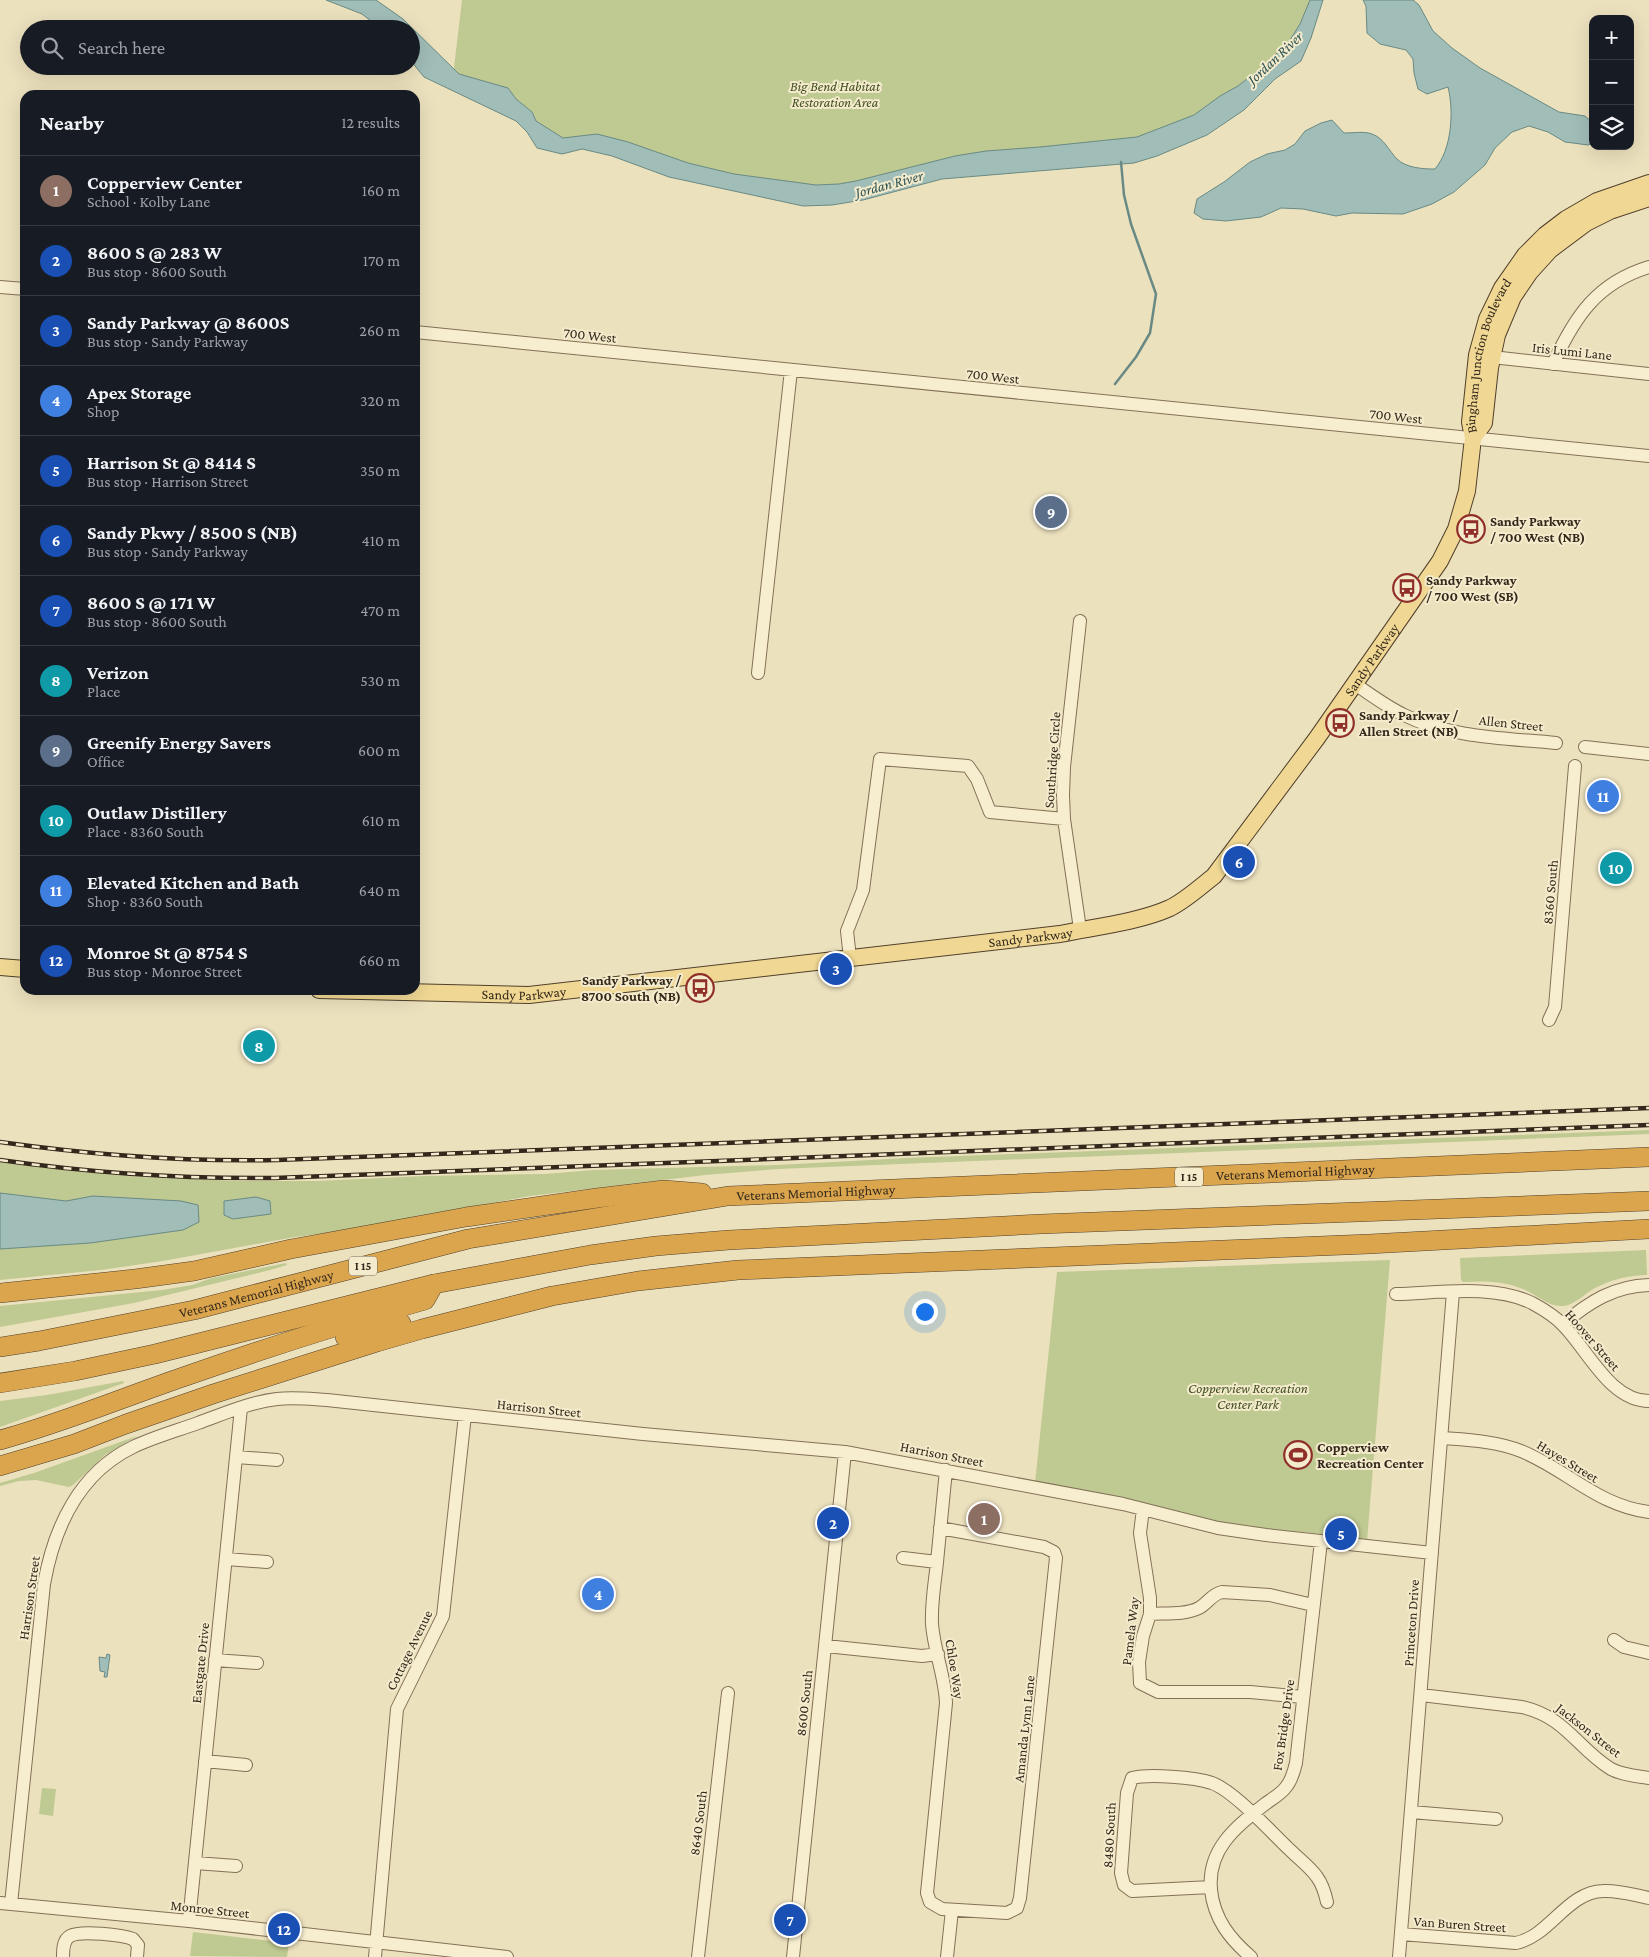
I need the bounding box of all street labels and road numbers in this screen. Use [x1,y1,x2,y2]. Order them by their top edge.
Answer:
street label: Bingham Junction Boulevard [1462,275,1515,435]
street label: 700 West [563,324,618,346]
street label: Iris Lumi Lane [1531,339,1613,363]
street label: 700 West [966,365,1021,387]
street label: 700 West [1369,405,1424,427]
street label: Sandy Parkway [1341,620,1403,699]
street label: Southridge Circle [1041,711,1063,809]
street label: Allen Street [1478,712,1544,734]
street label: 8360 South [1539,859,1561,925]
street label: Sandy Parkway [988,924,1075,950]
street label: Sandy Parkway [481,983,568,1003]
street label: Veterans Memorial Highway [1216,1161,1376,1183]
road number: I 15 [1175,1168,1203,1186]
street label: Veterans Memorial Highway [736,1181,896,1204]
road number: I 15 [349,1256,377,1276]
street label: Veterans Memorial Highway [178,1266,336,1321]
street label: Hoover Street [1562,1306,1624,1374]
street label: Harrison Street [496,1396,582,1420]
street label: Hayes Street [1534,1436,1602,1486]
street label: Harrison Street [899,1438,985,1470]
street label: Harrison Street [15,1555,43,1641]
street label: Princeton Drive [1400,1579,1422,1667]
street label: Pamela Way [1118,1595,1142,1666]
street label: Cottage Avenue [383,1607,435,1693]
street label: Eastgate Drive [188,1622,212,1704]
street label: Chloe Way [942,1638,968,1701]
street label: 8600 South [793,1669,815,1737]
street label: Amanda Lynn Lane [1010,1675,1038,1783]
street label: Fox Bridge Drive [1269,1678,1297,1772]
street label: Jackson Street [1552,1698,1625,1761]
street label: 8640 South [686,1789,710,1856]
street label: 8480 South [1099,1801,1119,1868]
street label: Monroe Street [170,1897,251,1921]
street label: Van Buren Street [1413,1913,1507,1935]

